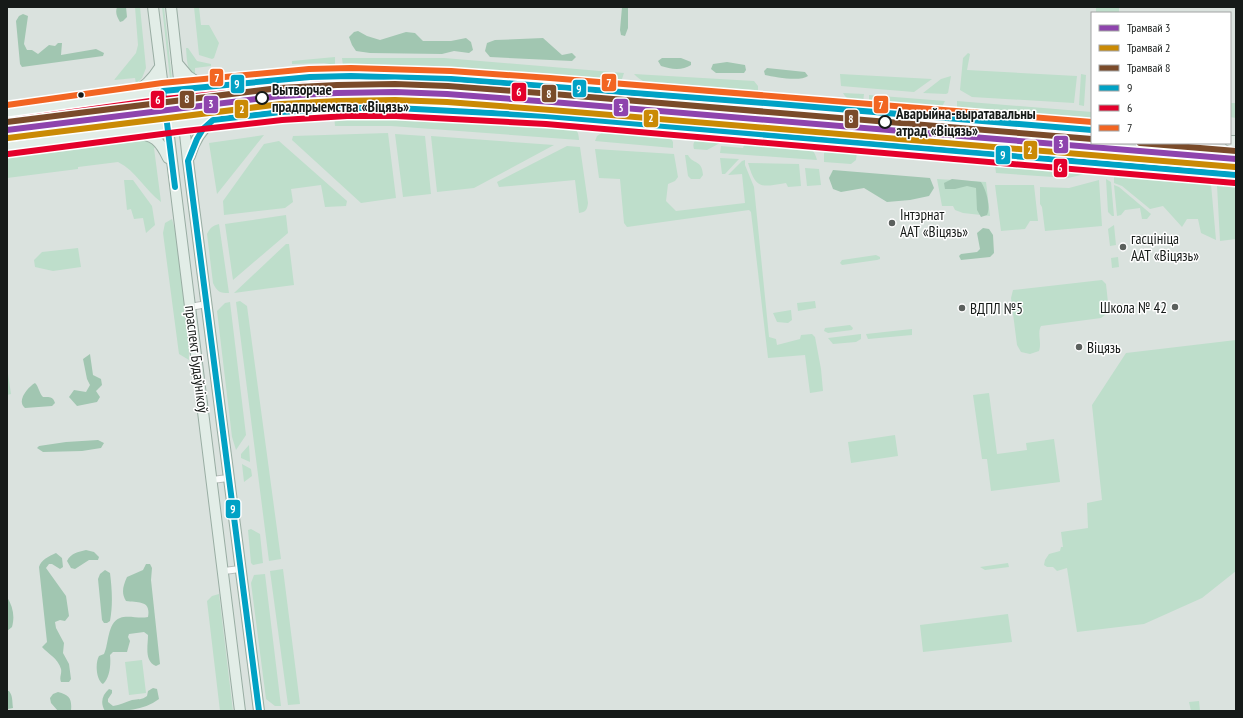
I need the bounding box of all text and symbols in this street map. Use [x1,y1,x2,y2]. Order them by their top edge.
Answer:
legend [1091,12,1231,144]
text: Трамвай 3 [1127,20,1170,35]
text: Трамвай 2 [1127,40,1170,55]
text: Трамвай 8 [1127,60,1170,75]
line badge: 7 [209,68,224,87]
text: 7 [214,71,220,85]
line badge: 7 [601,73,617,92]
line badge: 9 [230,74,245,94]
text: 7 [606,76,612,90]
text: 9 [234,77,240,91]
line badge: 9 [572,79,587,98]
place label: Вытворчае прадпрыемства «Віцязь» [272,80,409,116]
text: 9 [1127,80,1132,95]
line badge: 6 [511,82,527,102]
text: 9 [576,82,582,96]
line badge: 8 [541,84,557,103]
text: 6 [516,85,522,99]
text: 8 [546,87,552,101]
unlabelled marker [76,90,86,100]
line badge: 6 [150,90,165,109]
line badge: 8 [179,90,195,109]
marker: Вытворчае прадпрыемства «Віцязь» [255,91,269,105]
text: 8 [184,92,190,106]
text: 6 [155,93,161,107]
line badge: 3 [203,95,219,114]
line badge: 7 [873,95,889,114]
text: 3 [208,97,214,111]
line badge: 3 [613,98,629,117]
text: 7 [878,98,884,112]
line badge: 2 [234,99,249,119]
text: 6 [1127,100,1132,115]
text: 3 [618,101,624,115]
text: 2 [239,102,245,116]
place label: Аварыйна-выратавальны атрад «Віцязь» [895,104,1036,140]
line badge: 2 [643,109,659,128]
line badge: 8 [844,109,859,129]
text: 2 [648,111,654,125]
text: 8 [848,112,854,126]
marker: Аварыйна-выратавальны атрад «Віцязь» [878,115,892,129]
text: 7 [1127,120,1132,135]
line badge: 3 [1053,135,1069,154]
text: 3 [1058,137,1064,151]
line badge: 2 [1023,140,1038,160]
text: 2 [1027,143,1033,157]
line badge: 9 [995,145,1011,165]
text: 9 [1000,148,1006,162]
line badge: 6 [1053,158,1068,178]
text: 6 [1057,161,1063,175]
place label: Інтэрнат ААТ «Віцязь» [900,205,968,241]
marker: Інтэрнат ААТ «Віцязь» [887,218,897,228]
place label: гасцініца ААТ «Віцязь» [1131,229,1199,265]
marker: гасцініца ААТ «Віцязь» [1118,242,1128,252]
place label: Школа № 42 [1100,298,1167,317]
place label: ВДПЛ №5 [970,299,1023,318]
marker: Школа № 42 [1170,302,1180,312]
marker: ВДПЛ №5 [957,303,967,313]
street label: праспект Будаўнікоў [181,304,213,414]
place label: Віцязь [1087,338,1121,357]
marker: Віцязь [1074,342,1084,352]
line badge: 9 [225,499,241,519]
text: 9 [230,502,236,516]

